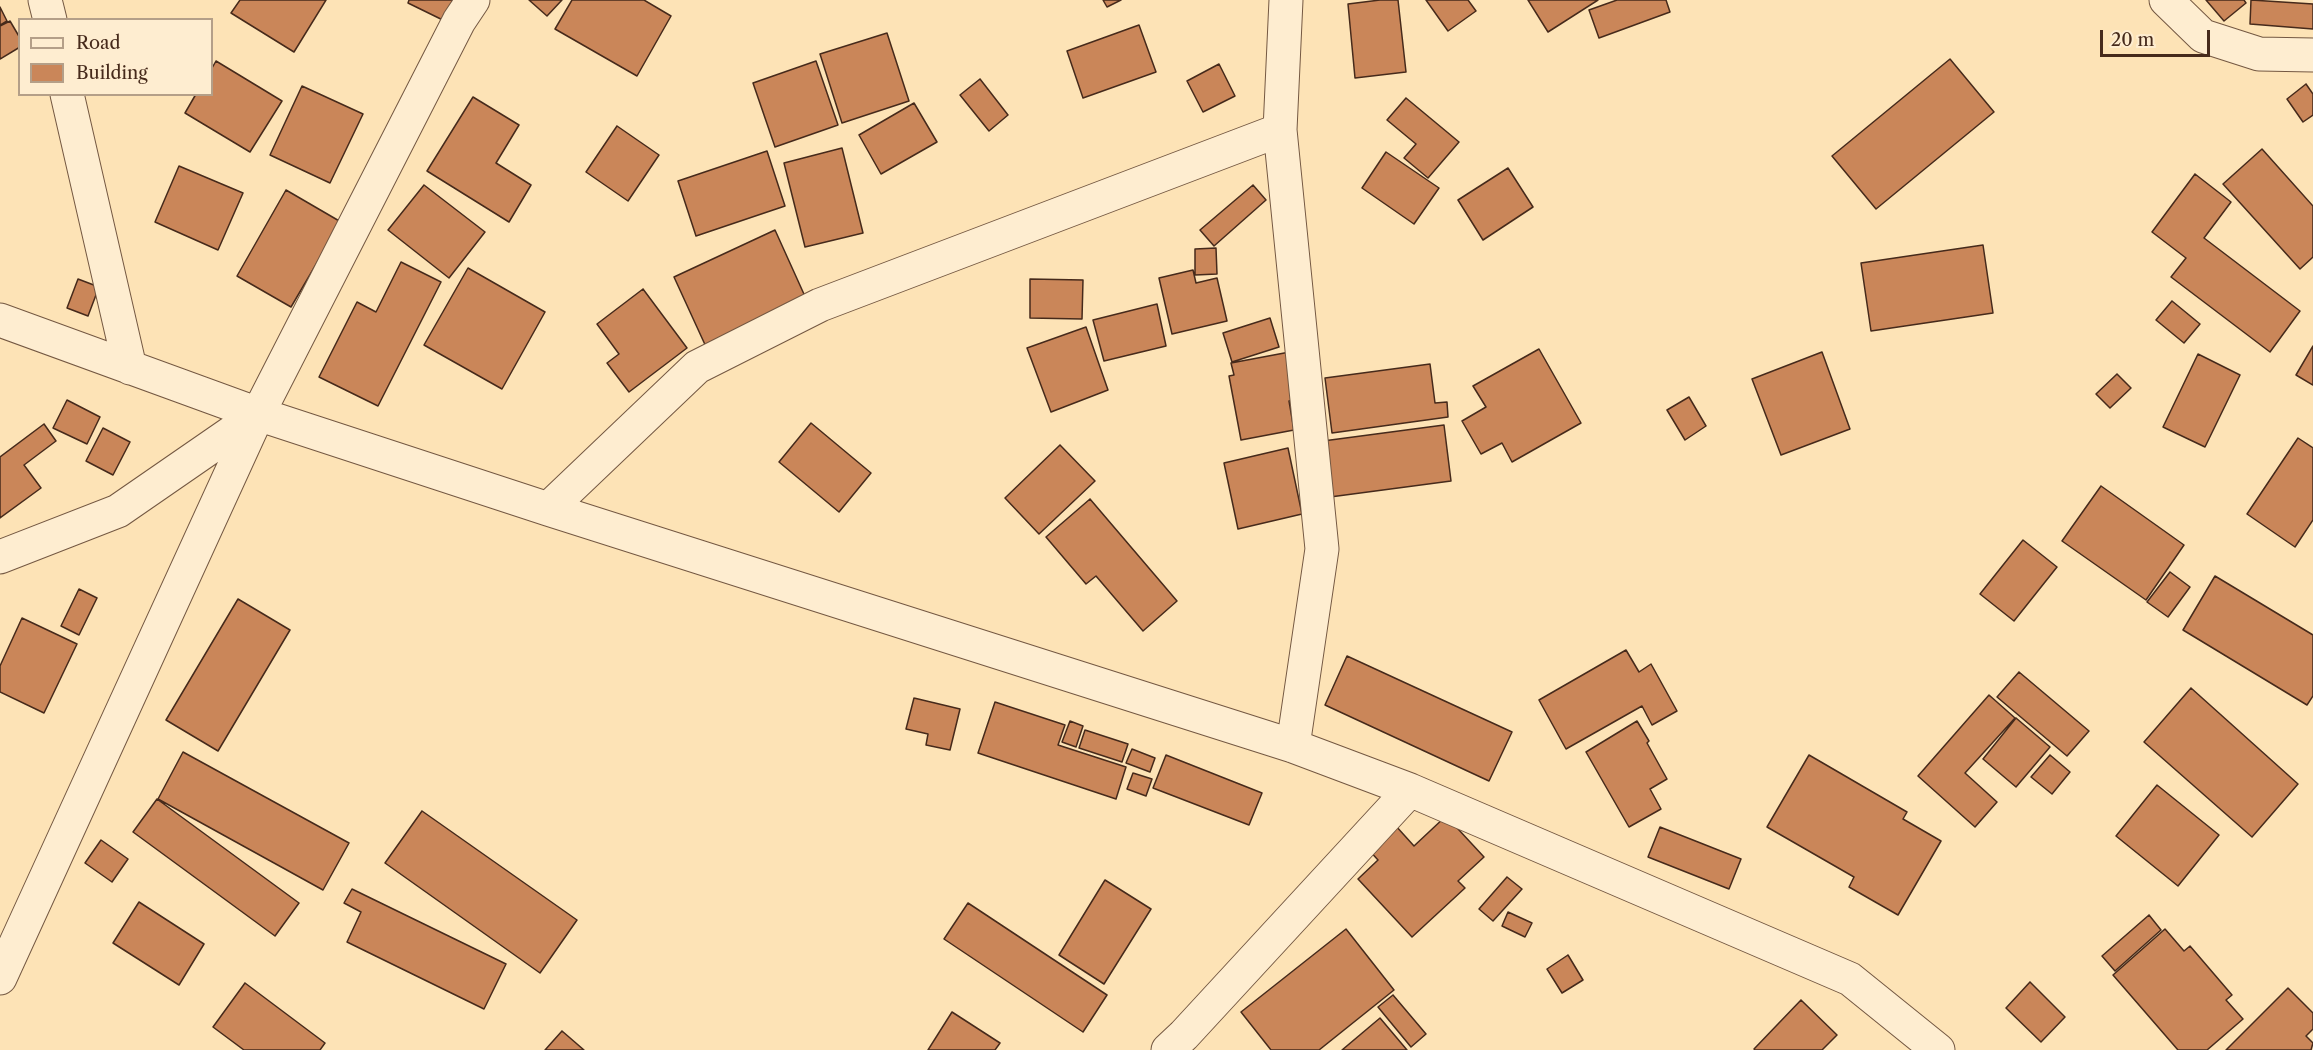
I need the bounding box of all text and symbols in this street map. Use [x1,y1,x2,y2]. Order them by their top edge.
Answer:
legend [18,18,213,96]
scale bar [2103,18,2212,56]
text: 20 m [2111,29,2154,51]
text: Road [76,32,121,54]
text: Building [76,62,148,84]

